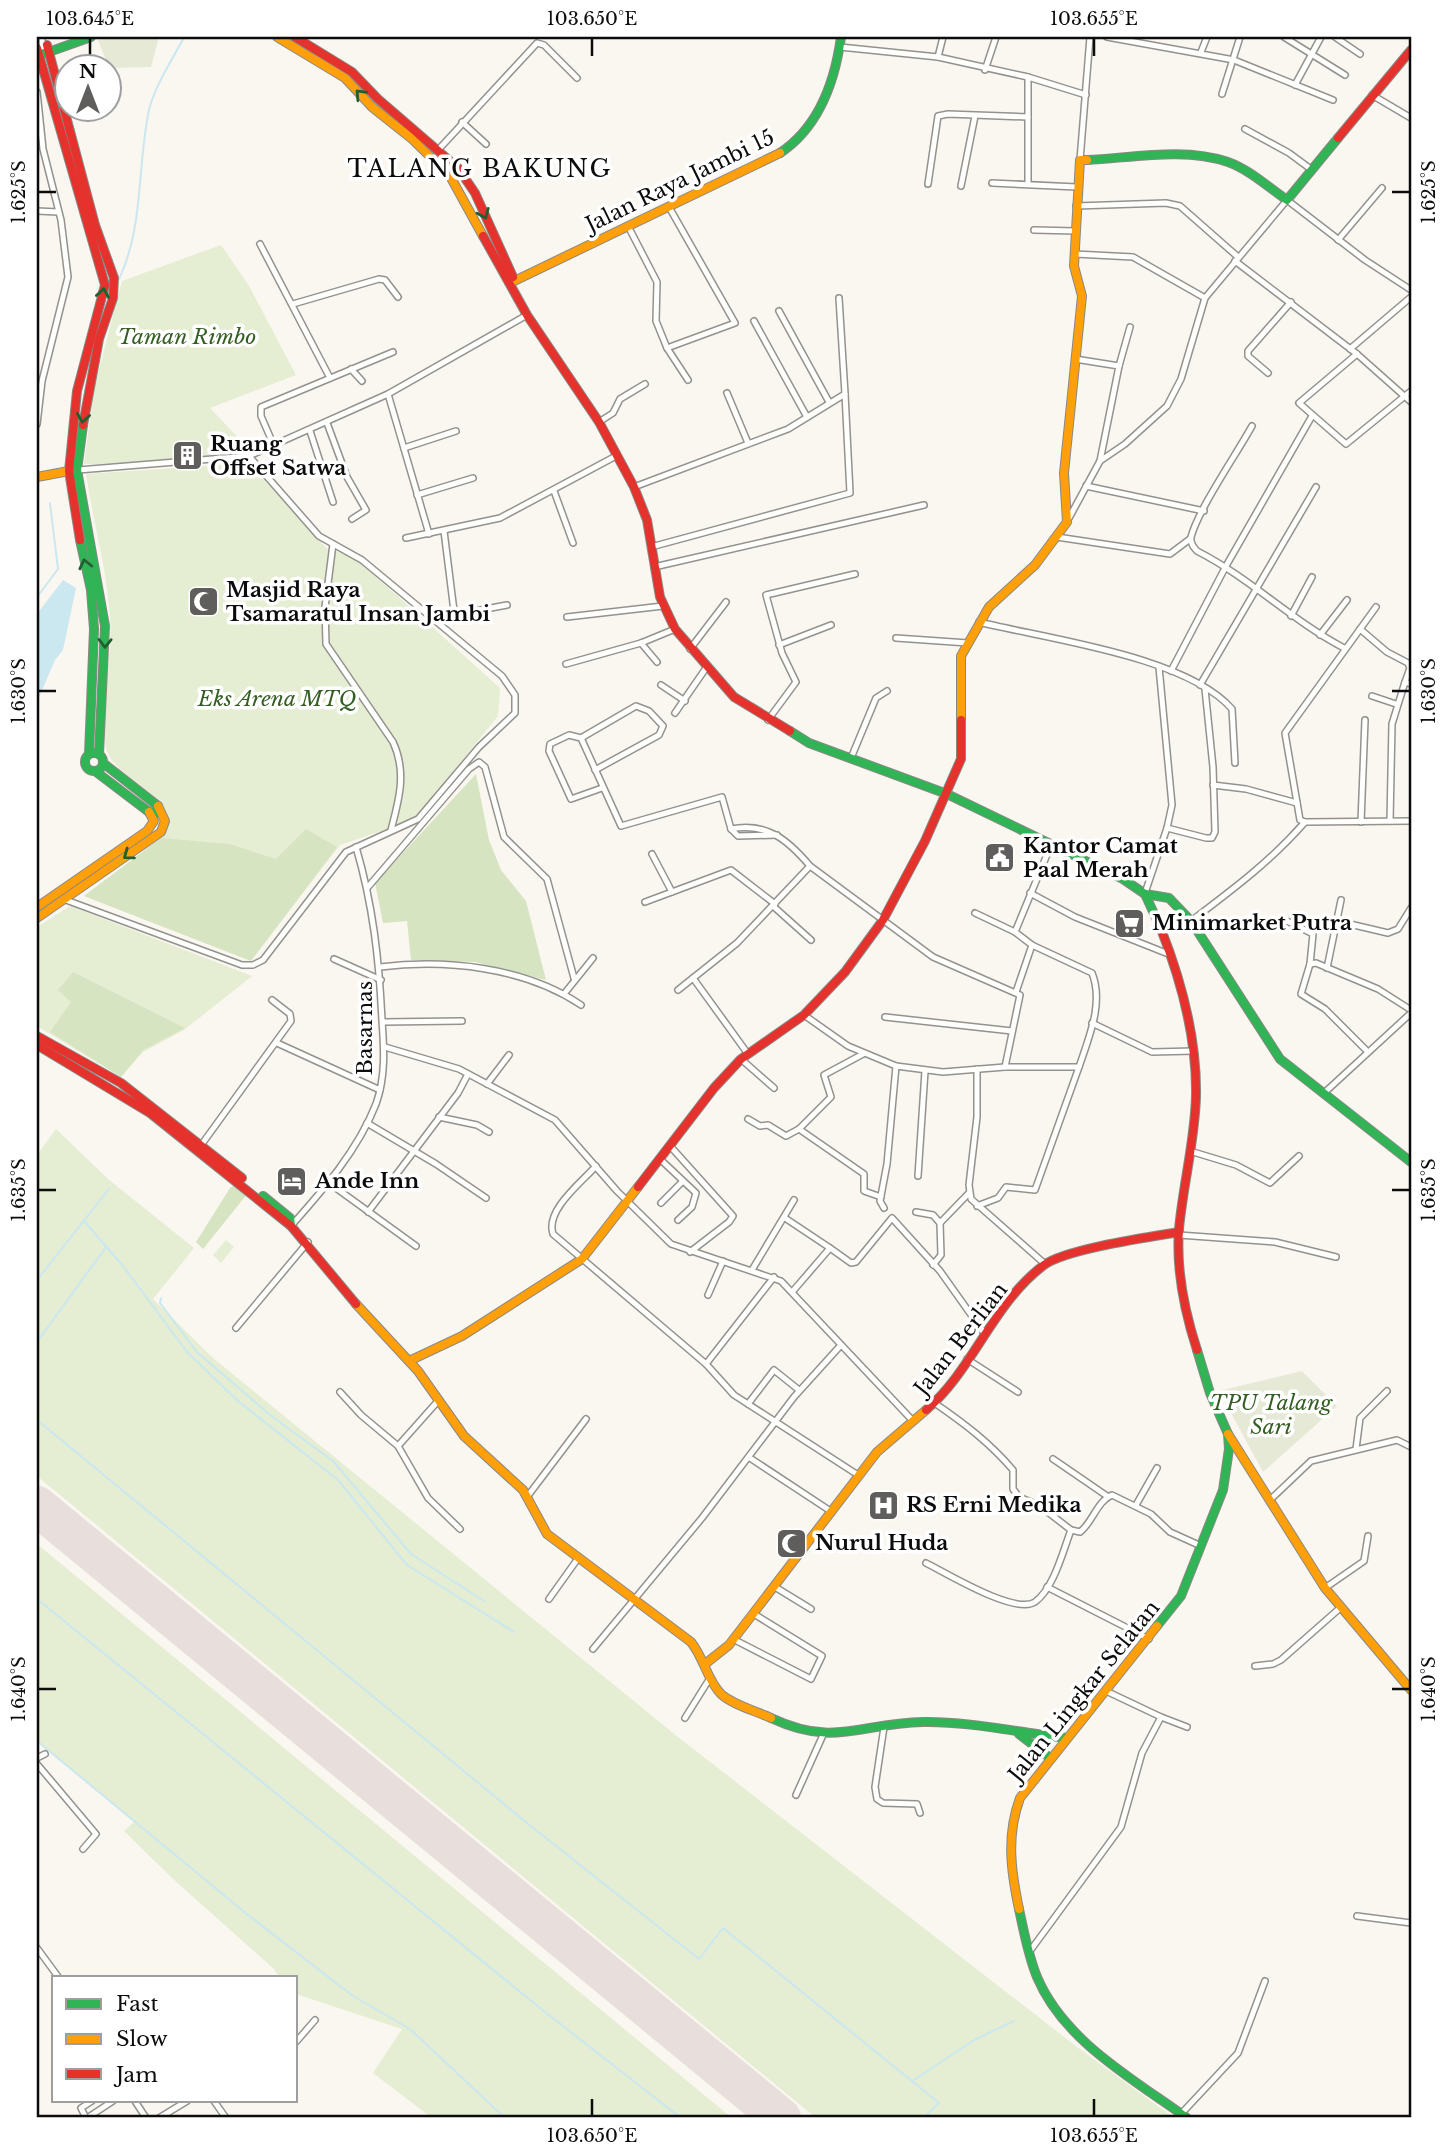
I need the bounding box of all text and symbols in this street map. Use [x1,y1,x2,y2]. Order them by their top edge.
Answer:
text: 103.645°E [46,8,134,30]
text: 103.650°E [547,8,637,30]
text: 103.655°E [1050,8,1138,30]
north arrow [52,52,122,122]
text: N [79,60,97,83]
one-way arrow [355,89,368,102]
street label: Jalan Raya Jambi 15 [579,124,779,239]
district label: TALANG BAKUNG [348,154,612,183]
text: 1.625°S [8,160,30,224]
text: 1.625°S [1418,160,1440,224]
one-way arrow [476,207,490,220]
one-way arrow [95,287,110,299]
park label: Taman Rimbo [118,324,256,350]
one-way arrow [76,412,91,424]
place label: Ruang Offset Satwa [210,431,346,481]
building icon: Ruang Offset Satwa [170,439,204,473]
one-way arrow [78,558,93,570]
place label: Masjid Raya Tsamaratul Insan Jambi [226,577,491,627]
mosque icon: Masjid Raya Tsamaratul Insan Jambi [186,585,220,619]
one-way arrow [97,638,113,649]
text: 1.630°S [8,658,30,724]
text: 1.630°S [1418,658,1440,724]
park label: Eks Arena MTQ [197,686,356,712]
place label: Kantor Camat Paal Merah [1023,833,1178,883]
public building icon: Kantor Camat Paal Merah [983,841,1017,875]
one-way arrow [123,847,136,859]
supermarket icon: Minimarket Putra [1112,906,1146,940]
place label: Minimarket Putra [1152,910,1352,936]
street label: Basarnas [352,981,378,1075]
text: 1.635°S [8,1158,30,1222]
text: 1.635°S [1418,1158,1440,1222]
hotel icon: Ande Inn [275,1164,309,1198]
place label: Ande Inn [314,1168,419,1194]
street label: Jalan Berlian [907,1277,1013,1403]
park label: TPU Talang Sari [1210,1390,1333,1440]
hospital icon: RS Erni Medika [866,1488,900,1522]
place label: RS Erni Medika [906,1492,1082,1518]
mosque icon: Nurul Huda [775,1526,809,1560]
place label: Nurul Huda [815,1530,948,1556]
street label: Jalan Lingkar Selatan [1001,1595,1165,1789]
text: 1.640°S [8,1656,30,1722]
text: 1.640°S [1418,1656,1440,1722]
legend [52,1976,298,2102]
text: Fast [116,1991,158,2017]
text: Slow [116,2026,168,2052]
text: Jam [113,2062,158,2088]
text: 103.650°E [547,2125,637,2147]
text: 103.655°E [1050,2125,1138,2147]

